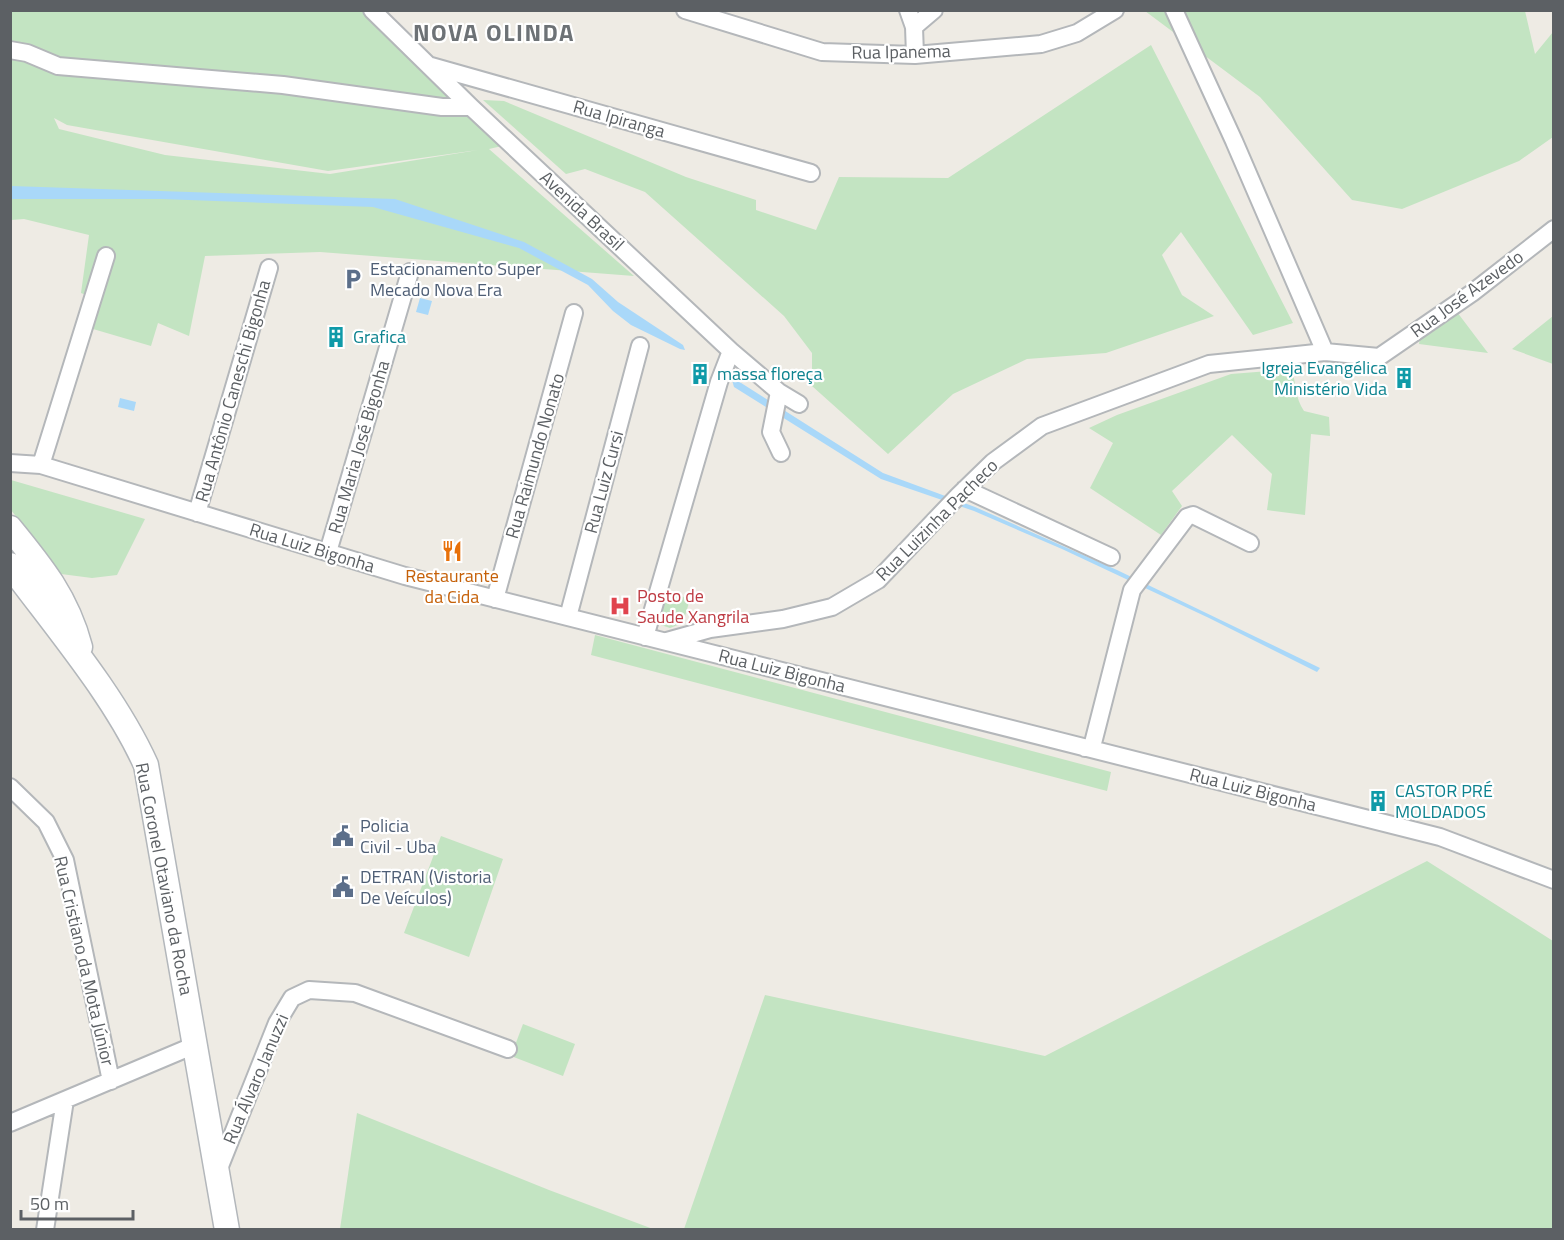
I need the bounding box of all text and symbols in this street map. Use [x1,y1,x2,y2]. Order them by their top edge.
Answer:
district label: NOVA OLINDA [413,14,575,50]
street label: Rua Ipanema [851,37,951,66]
street label: Rua Ipiranga [570,93,668,145]
street label: Avenida Brasil [534,164,631,257]
street label: Rua José Azevedo [1405,243,1529,344]
place label: Estacionamento Super Mecado Nova Era [370,255,541,303]
parking icon: Estacionamento Super Mecado Nova Era [341,267,365,291]
street label: Rua Antônio Caneschi Bigonha [188,276,277,505]
place label: Grafica [353,323,406,350]
building icon: Grafica [324,325,348,349]
place label: Igreja Evangélica Ministério Vida [1261,354,1387,402]
street label: Rua Maria José Bigonha [321,357,396,537]
place label: massa floreça [717,360,822,387]
building icon: massa floreça [688,362,712,386]
building icon: Igreja Evangélica Ministério Vida [1392,366,1416,390]
street label: Rua Raimundo Nonato [498,370,571,542]
street label: Rua Luiz Cursi [577,427,630,536]
street label: Rua Luizinha Pacheco [869,452,1004,587]
street label: Rua Luiz Bigonha [246,516,378,579]
restaurant icon: Restaurante da Cida [440,539,464,563]
place label: Restaurante da Cida [405,562,499,610]
place label: Posto de Saude Xangrila [637,582,749,630]
hospital icon: Posto de Saude Xangrila [608,594,632,618]
street label: Rua Luiz Bigonha [716,642,848,699]
street label: Rua Coronel Otaviano da Rocha [129,760,200,998]
street label: Rua Luiz Bigonha [1187,761,1319,818]
place label: CASTOR PRÉ MOLDADOS [1395,777,1493,825]
building icon: CASTOR PRÉ MOLDADOS [1366,789,1390,813]
place label: Policia Civil - Uba [360,812,436,860]
public building icon: Policia Civil - Uba [331,824,355,848]
street label: Rua Cristiano da Mota Júnior [47,853,122,1068]
place label: DETRAN (Vistoria De Veículos) [360,863,491,911]
public building icon: DETRAN (Vistoria De Veículos) [331,875,355,899]
street label: Rua Álvaro Januzzi [216,1009,295,1148]
scale bar [21,1183,134,1221]
text: 50 m [30,1190,69,1217]

